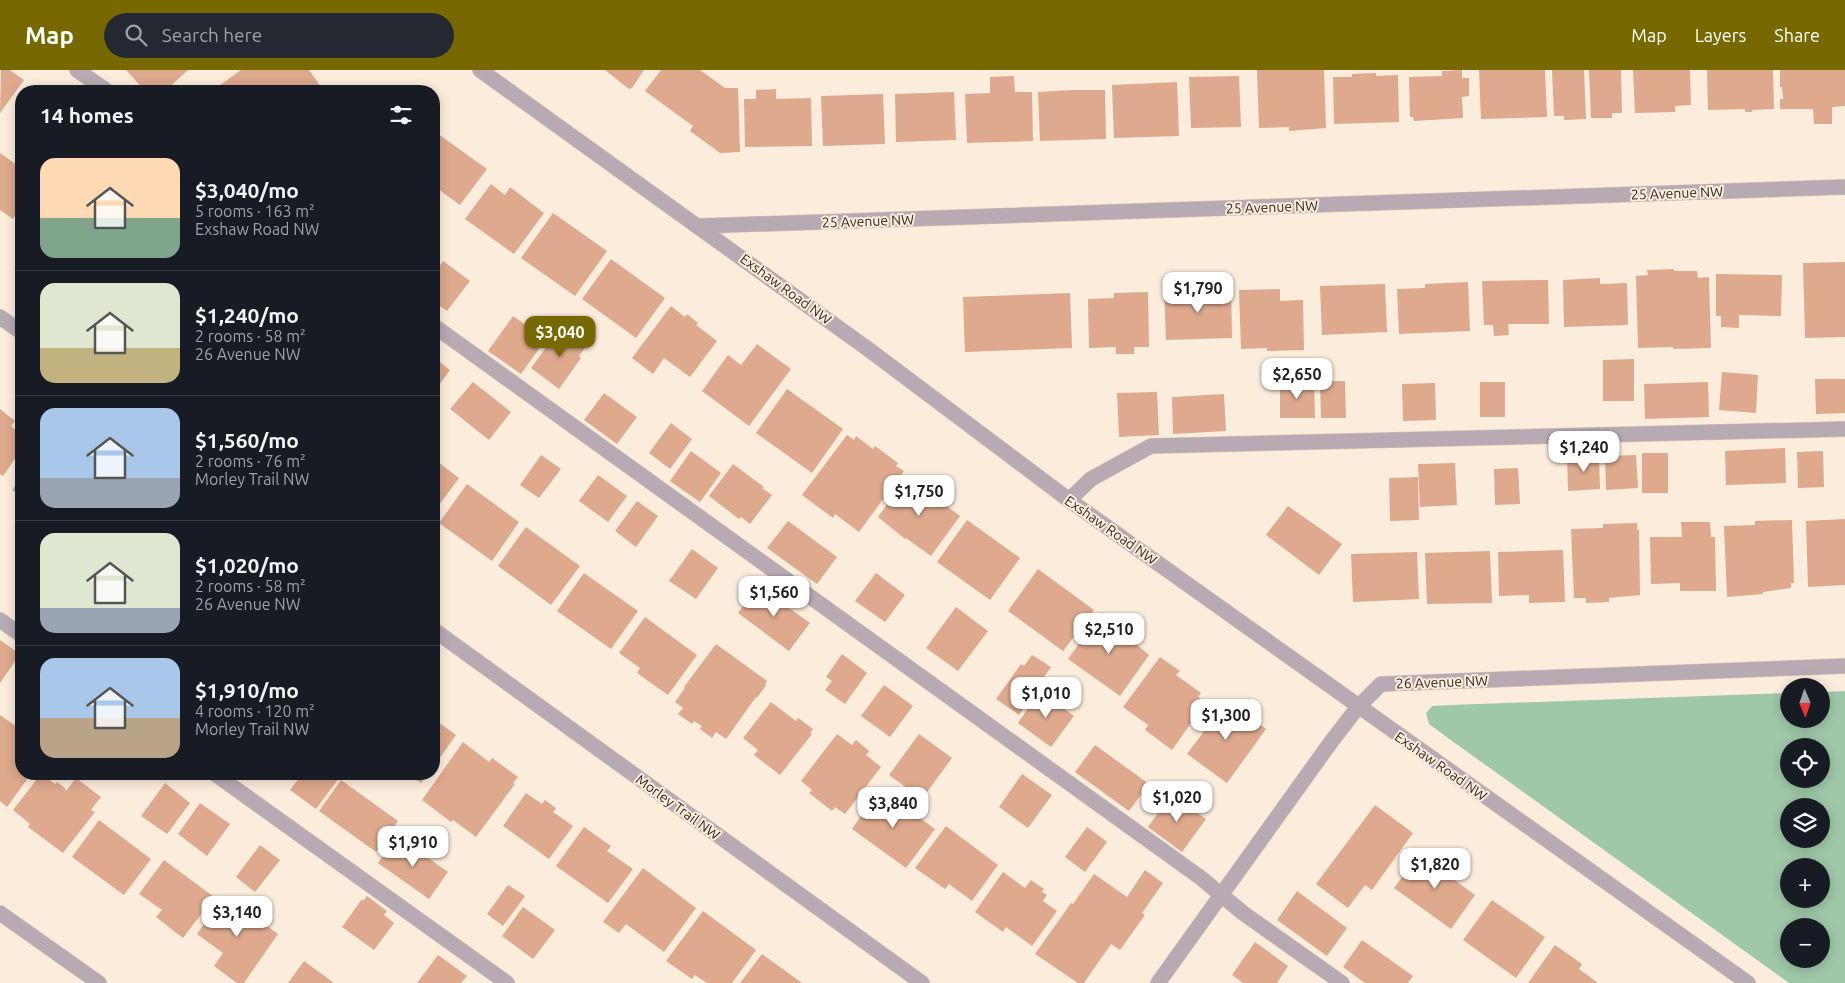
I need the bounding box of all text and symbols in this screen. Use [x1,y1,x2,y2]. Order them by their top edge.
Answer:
search box [104,13,454,58]
icon: search [122,21,150,49]
text: Map [25,22,74,49]
text: Search here [162,24,262,46]
text: Map [1631,25,1667,45]
text: Layers [1695,25,1746,45]
text: Share [1774,25,1820,45]
icon: filters [387,101,415,129]
text: 14 homes [40,103,134,127]
icon: home [80,178,140,238]
text: $3,040/mo [195,178,299,202]
street label: 25 Avenue NW [1631,183,1723,203]
street label: 25 Avenue NW [1226,197,1318,217]
text: 5 rooms · 163 m² [195,202,315,220]
street label: 25 Avenue NW [822,211,914,231]
text: Exshaw Road NW [195,220,319,238]
street label: Exshaw Road NW [737,251,835,327]
pin: $1,790 [1157,272,1239,314]
text: $1,790 [1173,279,1223,297]
icon: home [80,303,140,363]
text: $1,240/mo [195,303,299,327]
pin: $3,040 [519,316,601,358]
text: $3,040 [535,323,585,341]
text: 2 rooms · 58 m² [195,327,306,345]
text: 26 Avenue NW [195,345,301,363]
pin: $2,650 [1256,358,1338,400]
text: $2,650 [1272,365,1322,383]
icon: home [80,428,140,488]
text: $1,560/mo [195,428,299,452]
pin: $1,240 [1543,430,1625,473]
text: $1,240 [1559,438,1609,456]
text: 2 rooms · 76 m² [195,452,306,470]
text: Morley Trail NW [195,470,309,488]
pin: $1,750 [878,474,960,517]
text: $1,750 [894,482,944,500]
street label: Exshaw Road NW [1062,492,1160,568]
icon: home [80,553,140,613]
text: $1,020/mo [195,553,299,577]
pin: $1,560 [733,576,815,618]
text: 2 rooms · 58 m² [195,577,306,595]
text: $1,560 [749,583,799,601]
text: 26 Avenue NW [195,595,301,613]
pin: $2,510 [1068,612,1150,655]
text: $2,510 [1084,620,1134,638]
street label: 26 Avenue NW [1396,672,1488,692]
pin: $1,010 [1005,676,1087,719]
icon: home [80,678,140,738]
text: $1,910/mo [195,678,299,702]
north arrow [1780,678,1830,728]
map controls [1780,678,1830,968]
text: $1,010 [1021,684,1071,702]
pin: $1,300 [1185,698,1267,741]
text: 4 rooms · 120 m² [195,702,315,720]
text: $1,300 [1201,706,1251,724]
text: Morley Trail NW [195,720,309,738]
street label: Exshaw Road NW [1392,728,1490,804]
button: locate [1780,738,1830,788]
street label: Morley Trail NW [633,771,723,843]
pin: $1,020 [1136,780,1218,823]
pin: $3,840 [852,786,934,829]
text: $1,020 [1152,788,1202,806]
text: $3,840 [868,794,918,812]
button: layers [1780,798,1830,848]
pin: $1,910 [372,826,454,868]
text: $1,910 [388,833,438,851]
pin: $1,820 [1394,848,1476,890]
text: $1,820 [1410,855,1460,873]
button: + [1780,858,1830,908]
pin: $3,140 [196,896,278,938]
text: $3,140 [212,903,262,921]
button: − [1780,918,1830,968]

